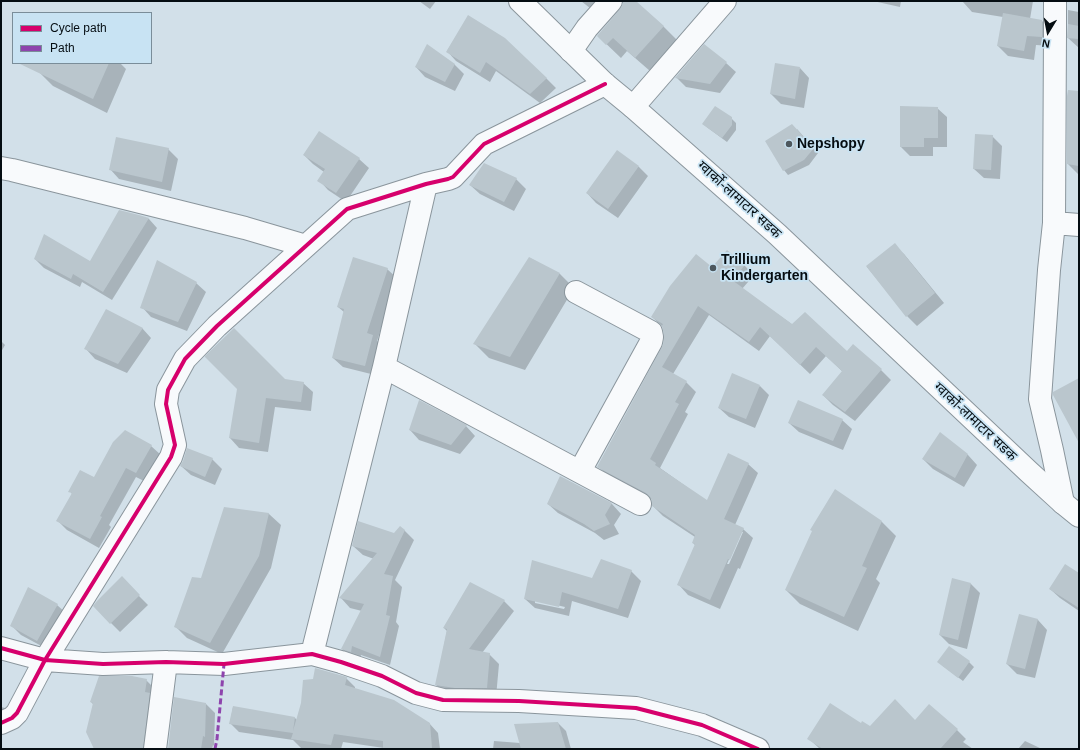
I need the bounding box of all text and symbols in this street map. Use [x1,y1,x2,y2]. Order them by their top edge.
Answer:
legend [12,12,152,64]
north arrow [1028,12,1068,52]
text: Cycle path [50,21,107,35]
text: N [1041,37,1051,50]
text: Path [50,41,75,55]
place label: Nepshopy [797,136,865,152]
marker: Nepshopy [784,139,794,149]
street label: ग्वार्को-लामाटार सडक [693,158,785,242]
place label: Trillium Kindergarten [721,252,808,284]
marker: Trillium Kindergarten [708,263,718,273]
street label: ग्वार्को-लामाटार सडक [930,379,1020,465]

